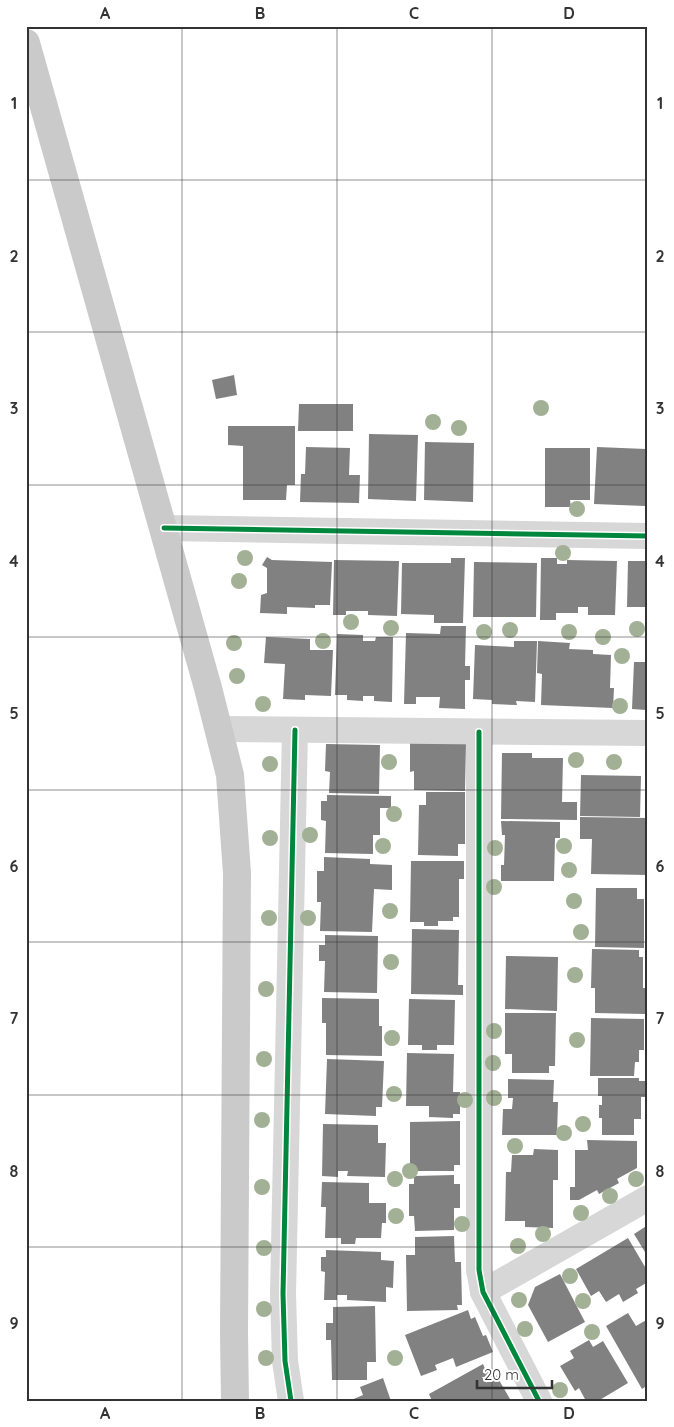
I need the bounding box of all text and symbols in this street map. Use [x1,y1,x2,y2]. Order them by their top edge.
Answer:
text: A [100,3,111,23]
text: B [255,3,265,23]
text: C [409,3,419,23]
text: D [563,3,575,23]
text: 1 [11,93,17,113]
text: 1 [657,93,663,113]
text: 2 [9,246,19,266]
text: 2 [655,246,665,266]
text: 3 [10,398,18,418]
text: 3 [656,398,664,418]
text: 4 [9,551,19,571]
text: 4 [655,551,665,571]
text: 5 [9,703,19,723]
text: 5 [655,703,665,723]
text: 6 [10,856,19,876]
text: 6 [656,856,665,876]
text: 7 [10,1008,19,1028]
text: 7 [656,1008,665,1028]
text: 8 [10,1161,19,1181]
text: 8 [656,1161,665,1181]
text: 9 [9,1313,19,1333]
text: 9 [655,1313,665,1333]
scale bar [477,1357,552,1389]
text: 20 m [484,1365,519,1384]
text: A [100,1403,111,1423]
text: B [255,1403,265,1423]
text: C [409,1403,419,1423]
text: D [563,1403,575,1423]

